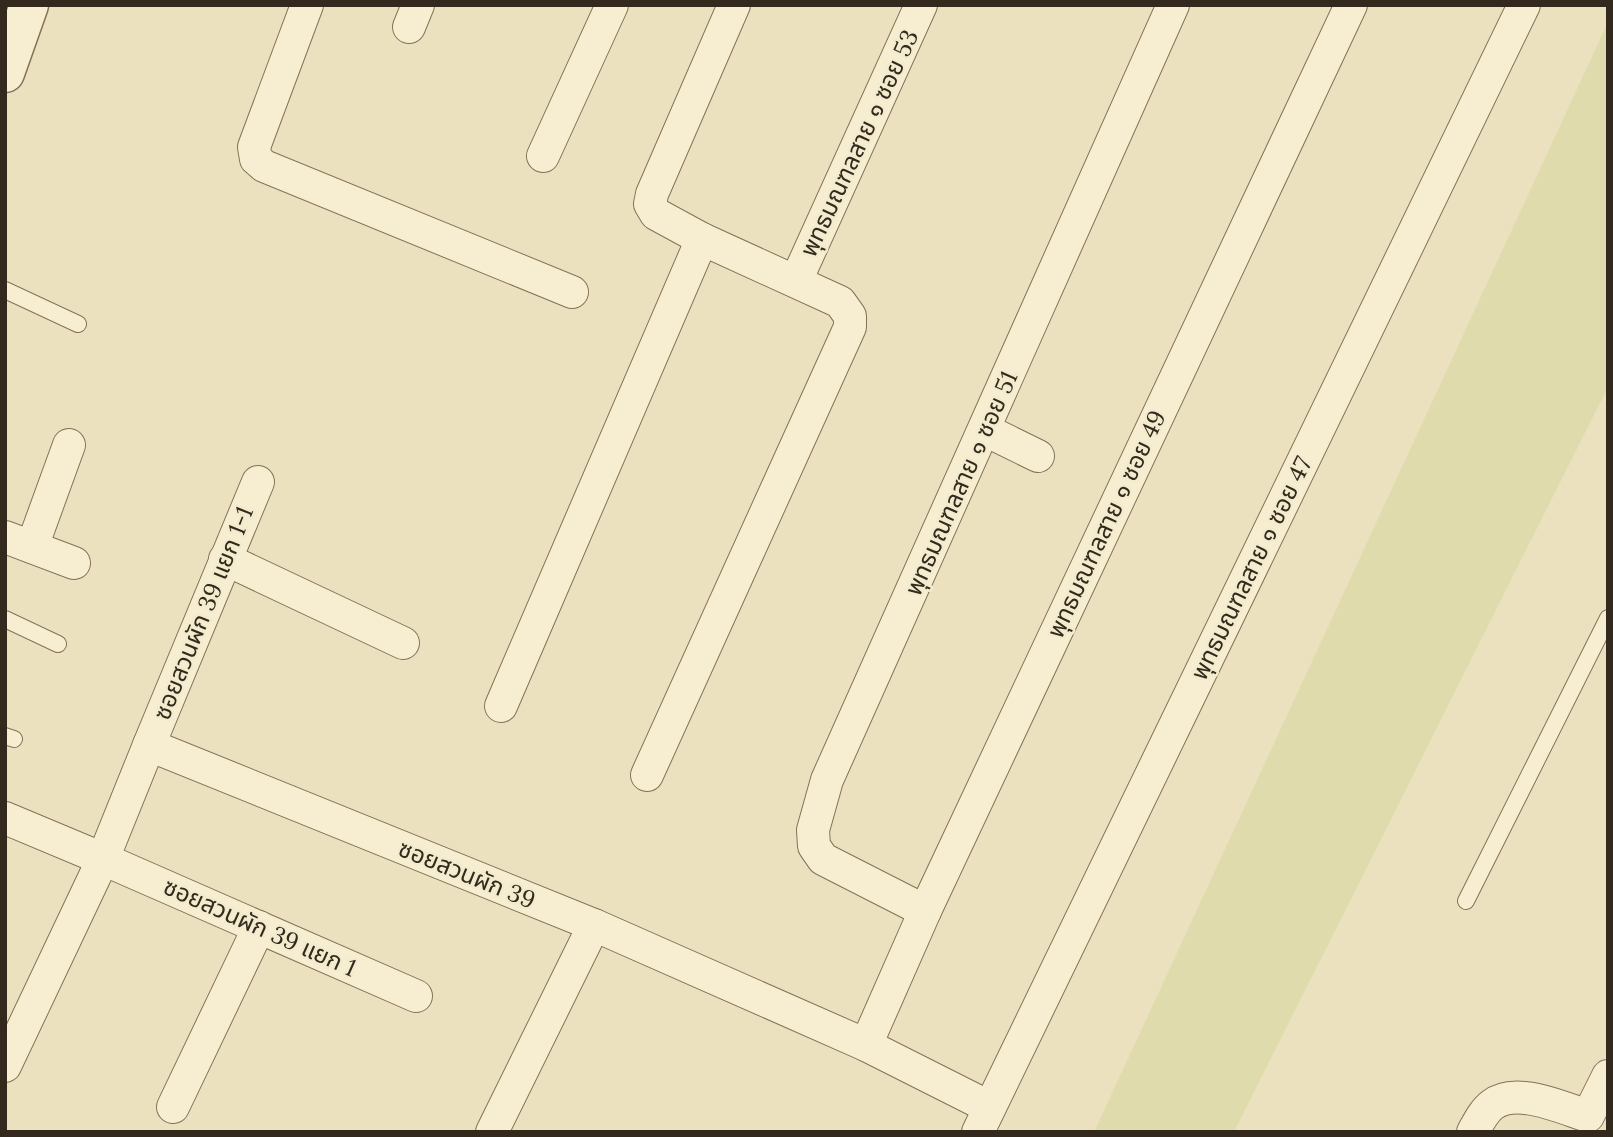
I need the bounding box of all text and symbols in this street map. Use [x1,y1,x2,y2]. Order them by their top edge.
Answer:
street label: พุทธมณฑลสาย ๑ ซอย 53 [793,24,925,262]
street label: พุทธมณฑลสาย ๑ ซอย 51 [898,366,1024,600]
street label: พุทธมณฑลสาย ๑ ซอย 49 [1040,405,1172,643]
street label: พุทธมณฑลสาย ๑ ซอย 47 [1183,451,1319,685]
street label: ซอยสวนผัก 39 แยก 1-1 [146,502,260,724]
street label: ซอยสวนผัก 39 [394,832,540,916]
street label: ซอยสวนผัก 39 แยก 1 [159,871,361,983]

